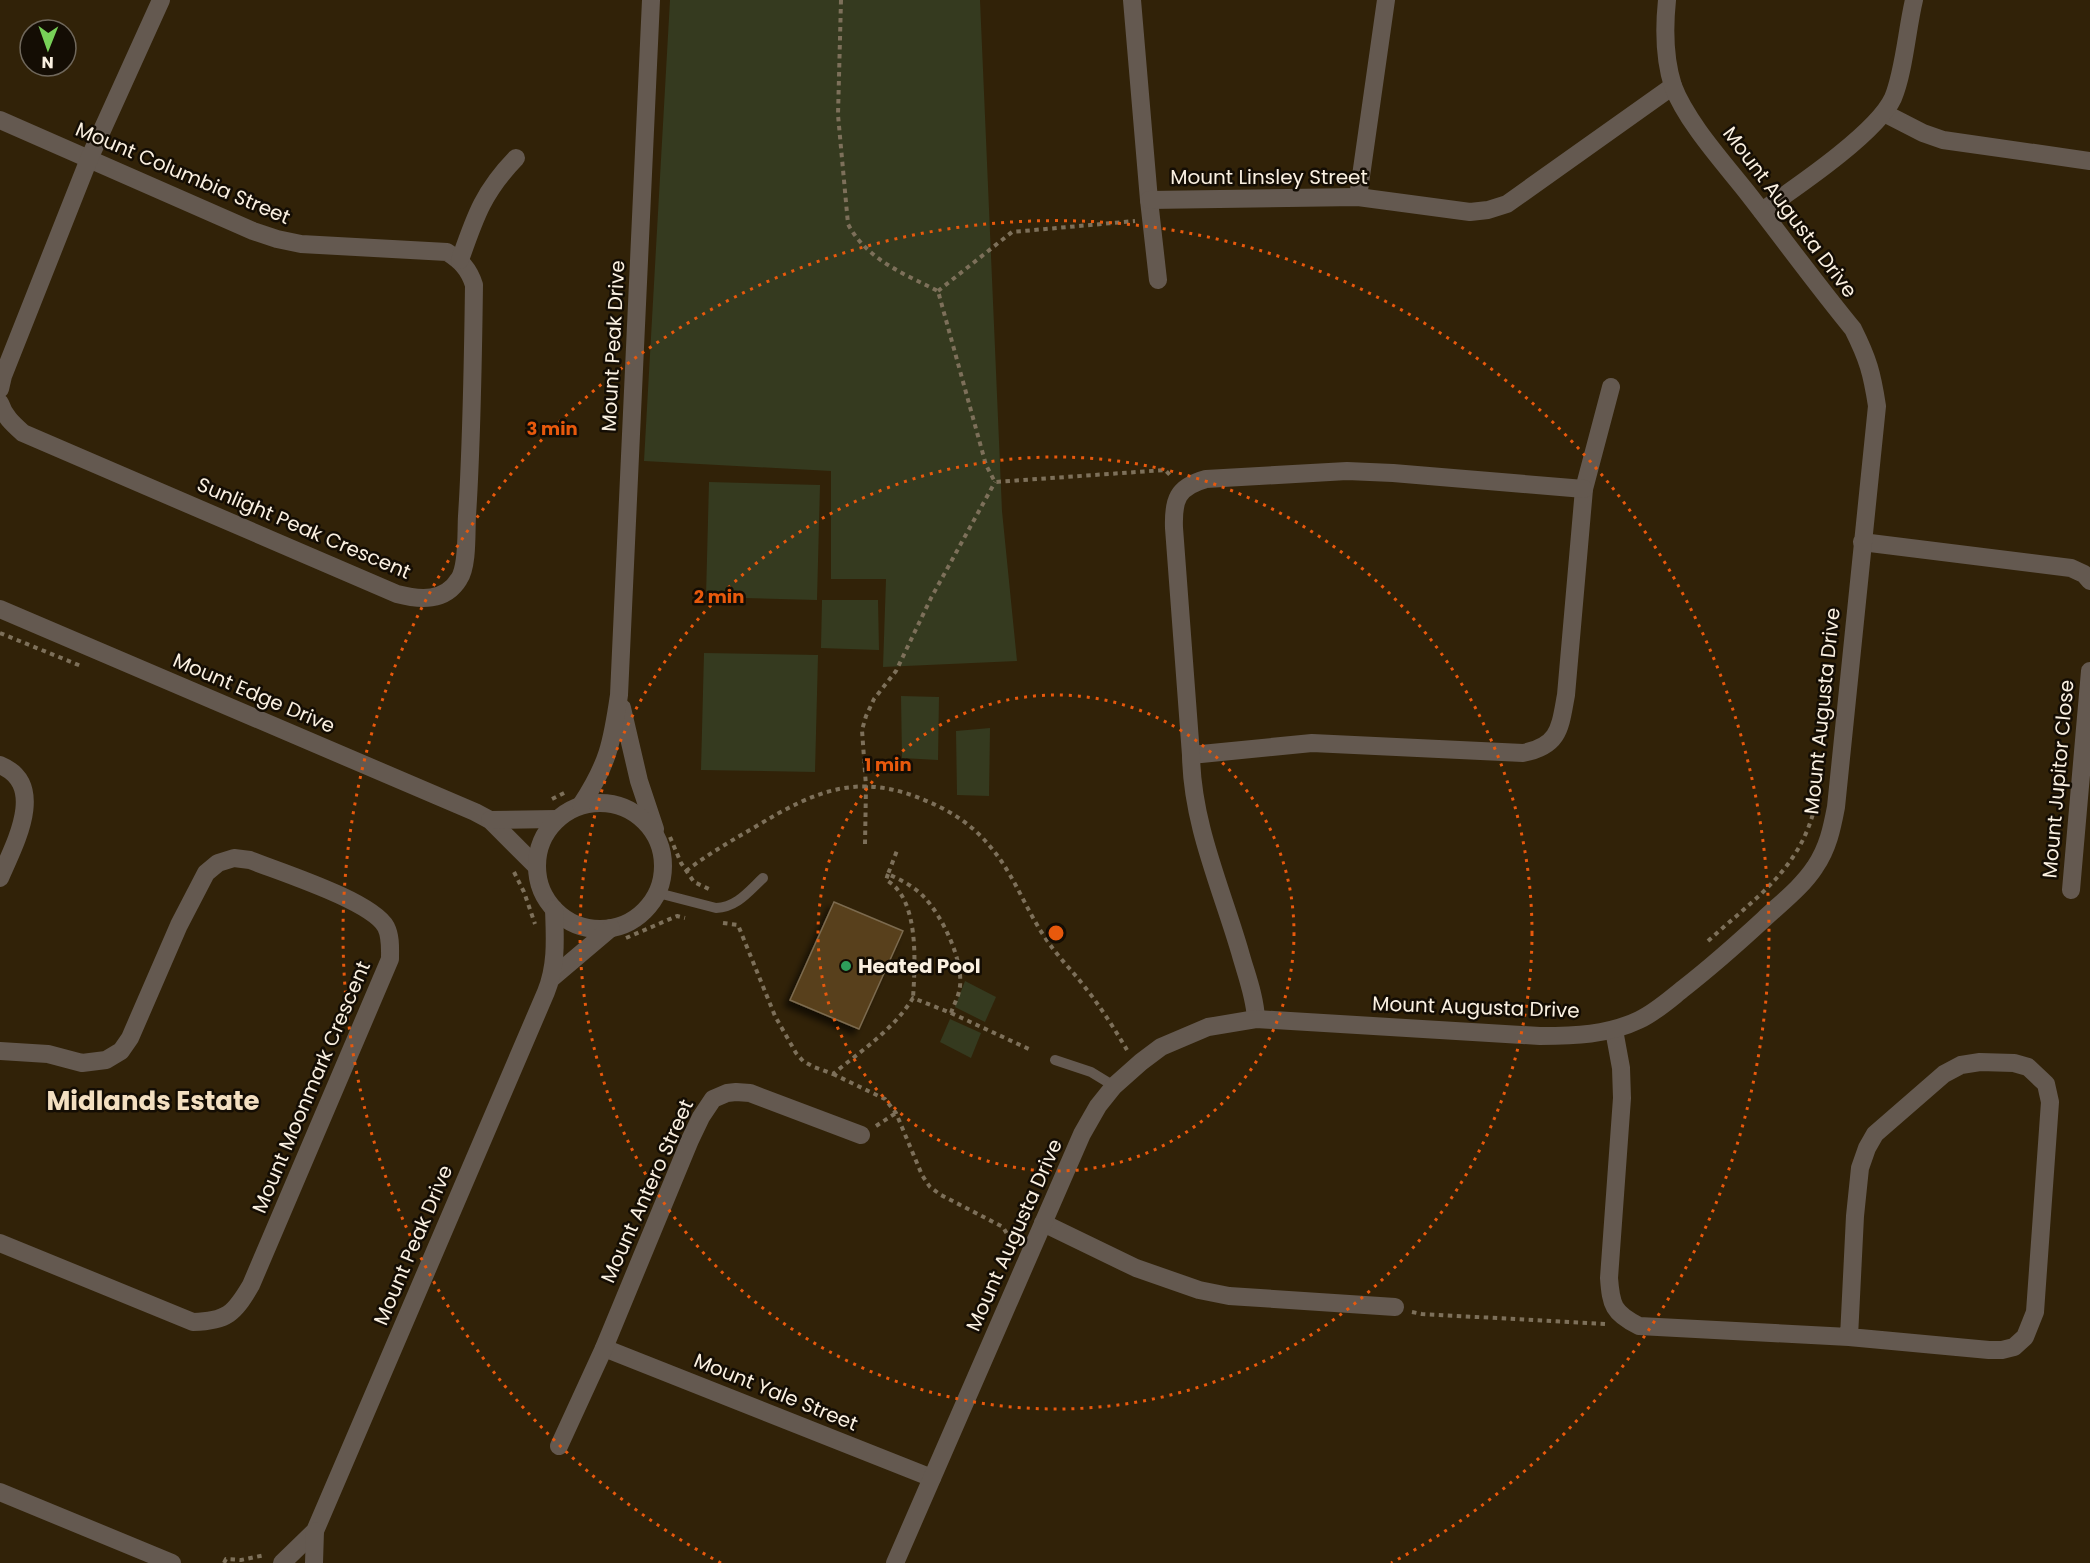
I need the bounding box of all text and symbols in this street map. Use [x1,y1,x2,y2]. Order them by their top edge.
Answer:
north arrow [18,18,78,78]
text: N [42,51,54,74]
street label: Mount Columbia Street [71,115,295,231]
street label: Mount Augusta Drive [1716,121,1864,303]
street label: Mount Linsley Street [1170,163,1368,191]
street label: Mount Peak Drive [595,260,631,432]
text: 3 min [526,416,578,441]
street label: Sunlight Peak Crescent [193,470,415,586]
text: 2 min [694,584,744,609]
street label: Mount Augusta Drive [1797,606,1847,816]
street label: Mount Edge Drive [169,646,339,740]
street label: Mount Jupitor Close [2035,679,2081,879]
text: 1 min [864,752,912,777]
centre of rings [1046,923,1066,943]
place label: Heated Pool [858,952,981,980]
street label: Mount Moonmark Crescent [245,957,377,1217]
marker: Heated Pool [839,959,853,973]
street label: Mount Augusta Drive [1372,989,1580,1025]
district label: Midlands Estate [46,1083,260,1119]
street label: Mount Antero Street [594,1095,700,1287]
street label: Mount Augusta Drive [959,1134,1069,1336]
street label: Mount Peak Drive [367,1161,459,1329]
street label: Mount Yale Street [690,1346,862,1438]

